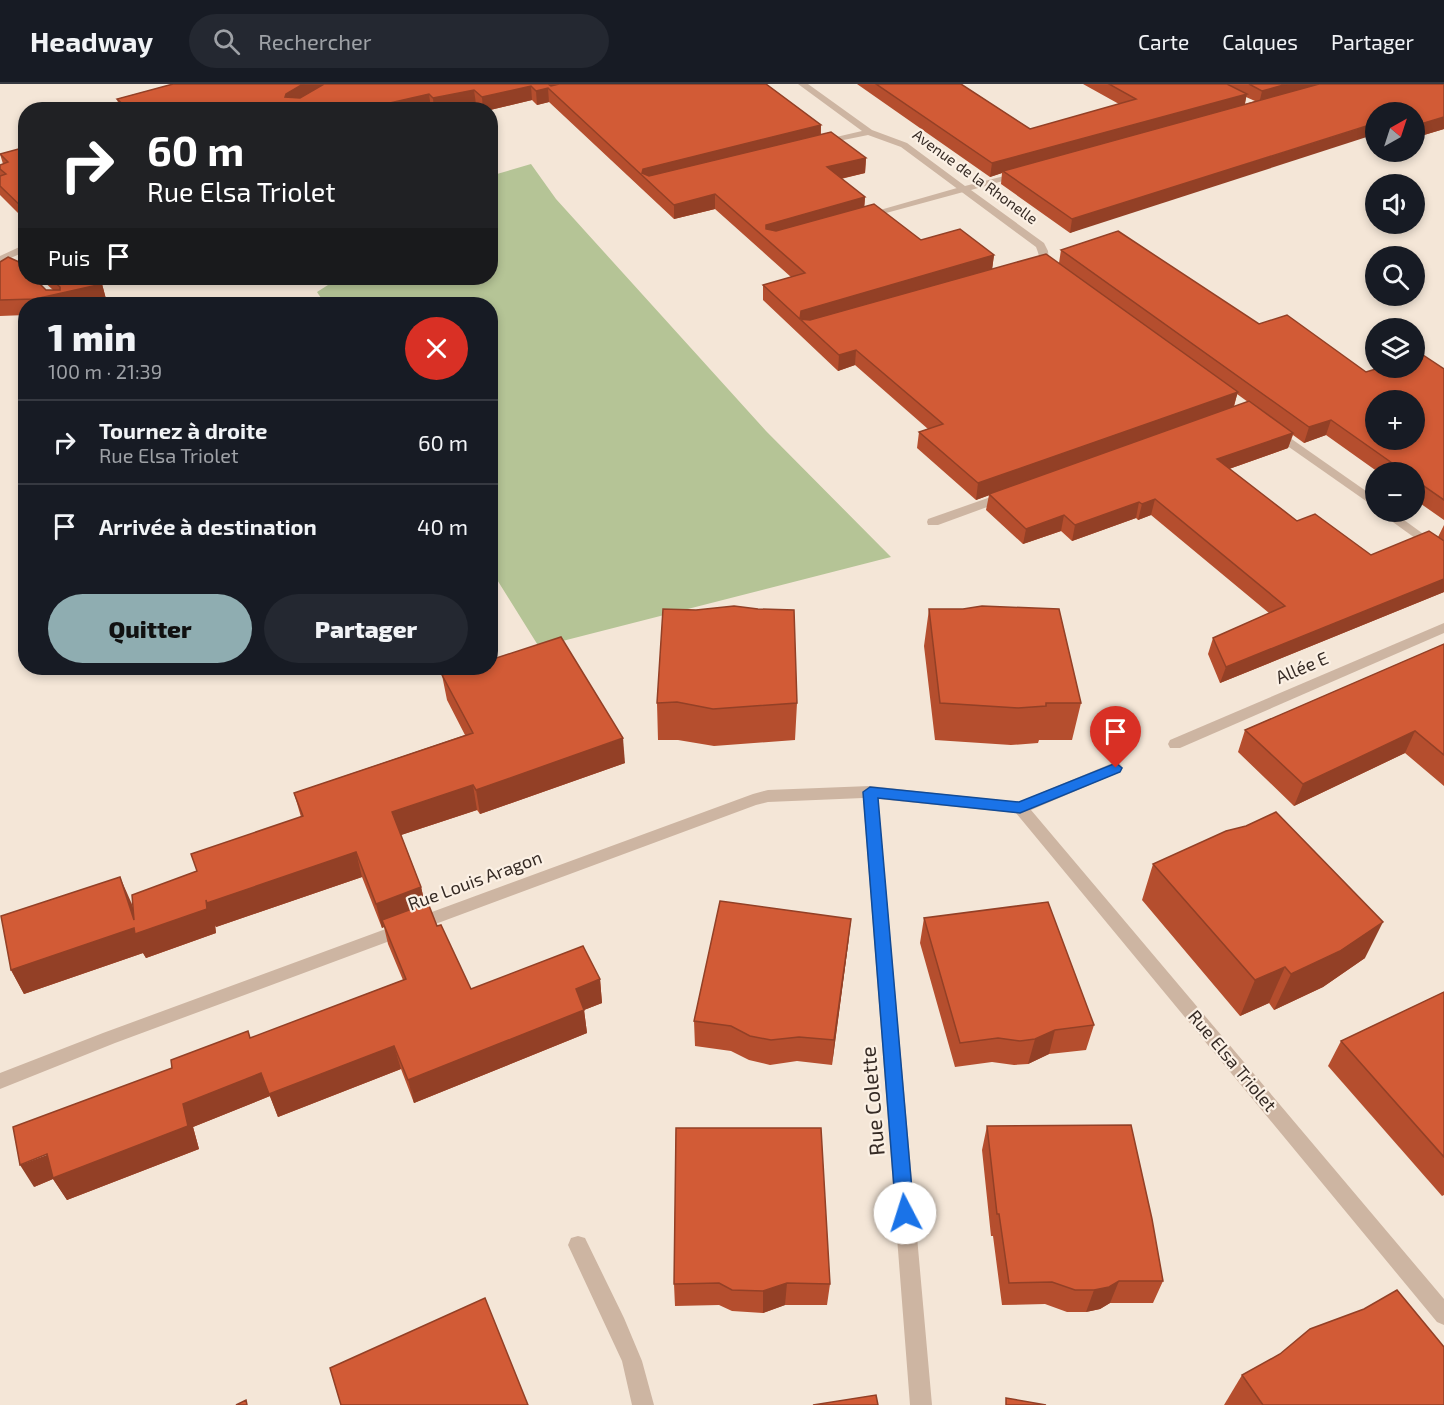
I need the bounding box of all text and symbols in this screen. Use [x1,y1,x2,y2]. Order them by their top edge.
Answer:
search box [189,14,609,68]
text: Headway [30,24,153,58]
icon: search [210,25,243,58]
text: Rechercher [258,28,372,54]
text: Carte [1138,29,1189,54]
text: Calques [1222,29,1298,54]
text: Partager [1331,29,1414,54]
north arrow [1365,102,1425,162]
map controls [1365,102,1425,522]
text: 60 m [147,124,244,174]
street label: Avenue de la Rhonelle [910,125,1042,228]
icon: right [48,126,126,204]
button: sound [1365,174,1425,234]
text: Rue Elsa Triolet [147,175,336,207]
icon: arrive [102,240,135,273]
text: Puis [48,244,90,270]
button: search [1365,246,1425,306]
text: 1 min [48,315,136,358]
button: close [405,317,468,380]
button: layers [1365,318,1425,378]
text: 100 m · 21:39 [48,359,162,383]
button: + [1365,390,1425,450]
text: Tournez à droite [99,417,268,443]
icon: right [48,426,81,459]
text: 60 m [418,429,468,455]
text: Rue Elsa Triolet [99,443,239,467]
button: − [1365,462,1425,522]
icon: arrive [48,510,81,543]
text: Arrivée à destination [99,513,317,539]
text: 40 m [417,513,468,539]
button: Quitter [48,594,252,663]
button: Partager [264,594,468,663]
street label: Allée E [1272,646,1331,688]
pin [1090,706,1141,768]
icon: arrive [1099,715,1132,748]
street label: Rue Louis Aragon [405,846,545,914]
street label: Rue Elsa Triolet [1184,1005,1282,1116]
street label: Rue Colette [854,1045,889,1157]
position arrow [873,1181,937,1245]

